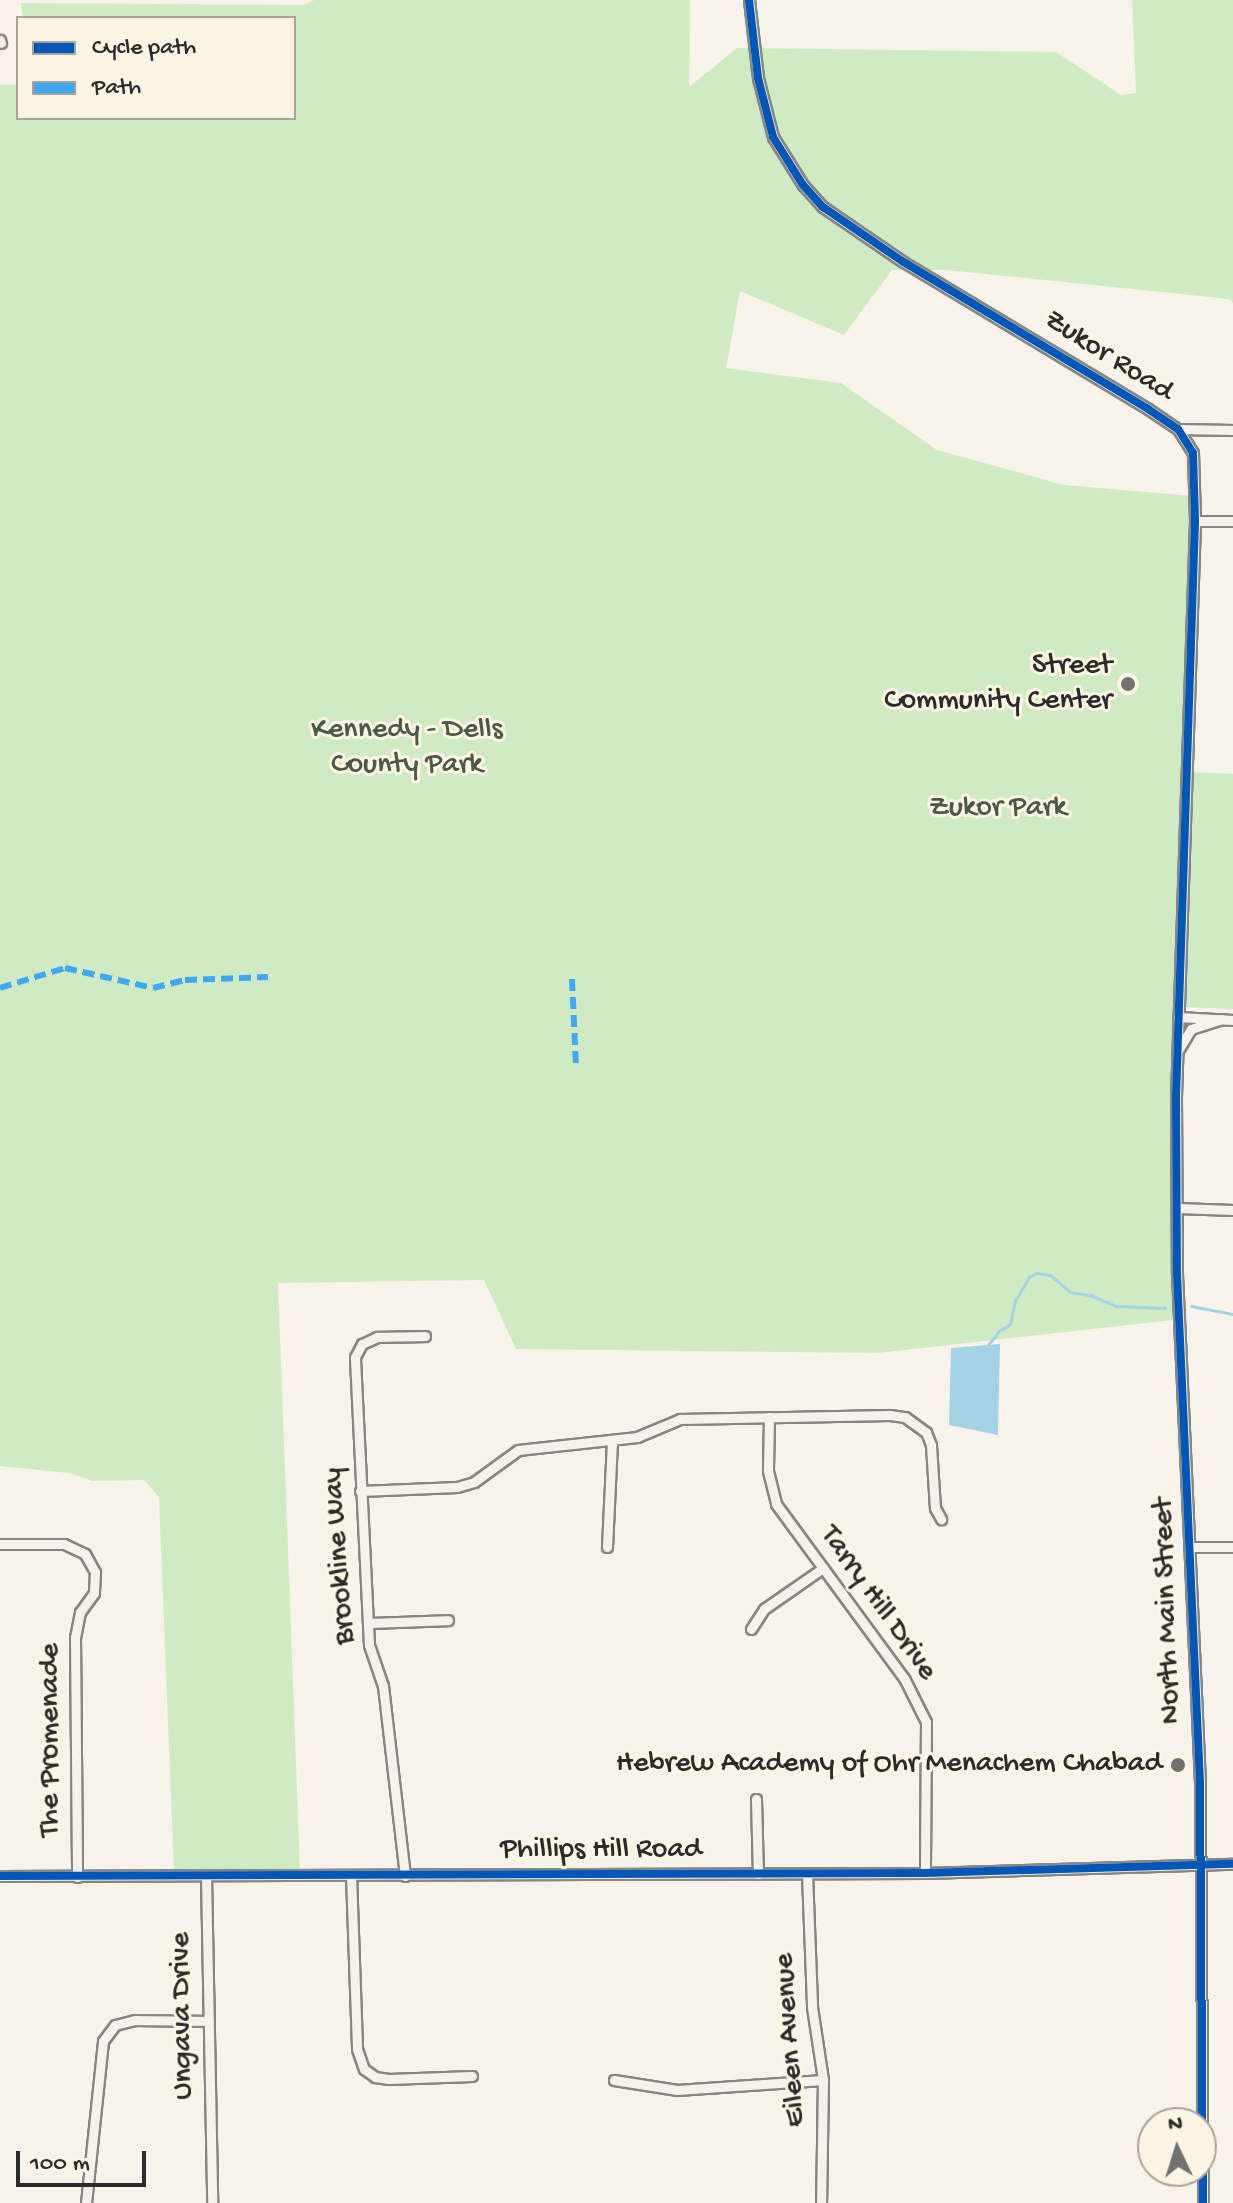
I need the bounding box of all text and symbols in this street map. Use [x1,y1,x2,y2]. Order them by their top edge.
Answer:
legend [16,16,296,120]
text: Cycle path [92,34,196,63]
text: Path [92,74,141,103]
street label: Zukor Road [1037,303,1179,411]
place label: Street Community Center [884,649,1112,720]
marker: Street Community Center [1119,675,1137,693]
park label: Kennedy - Dells County Park [311,713,503,784]
park label: Zukor Park [929,791,1067,827]
street label: Brookline Way [317,1466,365,1646]
street label: North Main Street [1147,1497,1191,1725]
street label: Tarry Hill Drive [810,1520,944,1688]
street label: The Promenade [34,1643,70,1837]
place label: Hebrew Academy of Ohr Menachem Chabad [616,1747,1162,1783]
marker: Hebrew Academy of Ohr Menachem Chabad [1169,1756,1187,1774]
street label: Phillips Hill Road [500,1833,702,1869]
street label: Ungava Drive [165,1932,203,2100]
street label: Eileen Avenue [768,1952,816,2128]
north arrow [1137,2107,1217,2187]
text: N [1167,2112,1184,2139]
scale bar [20,2135,150,2185]
text: 100 m [30,2150,90,2179]

